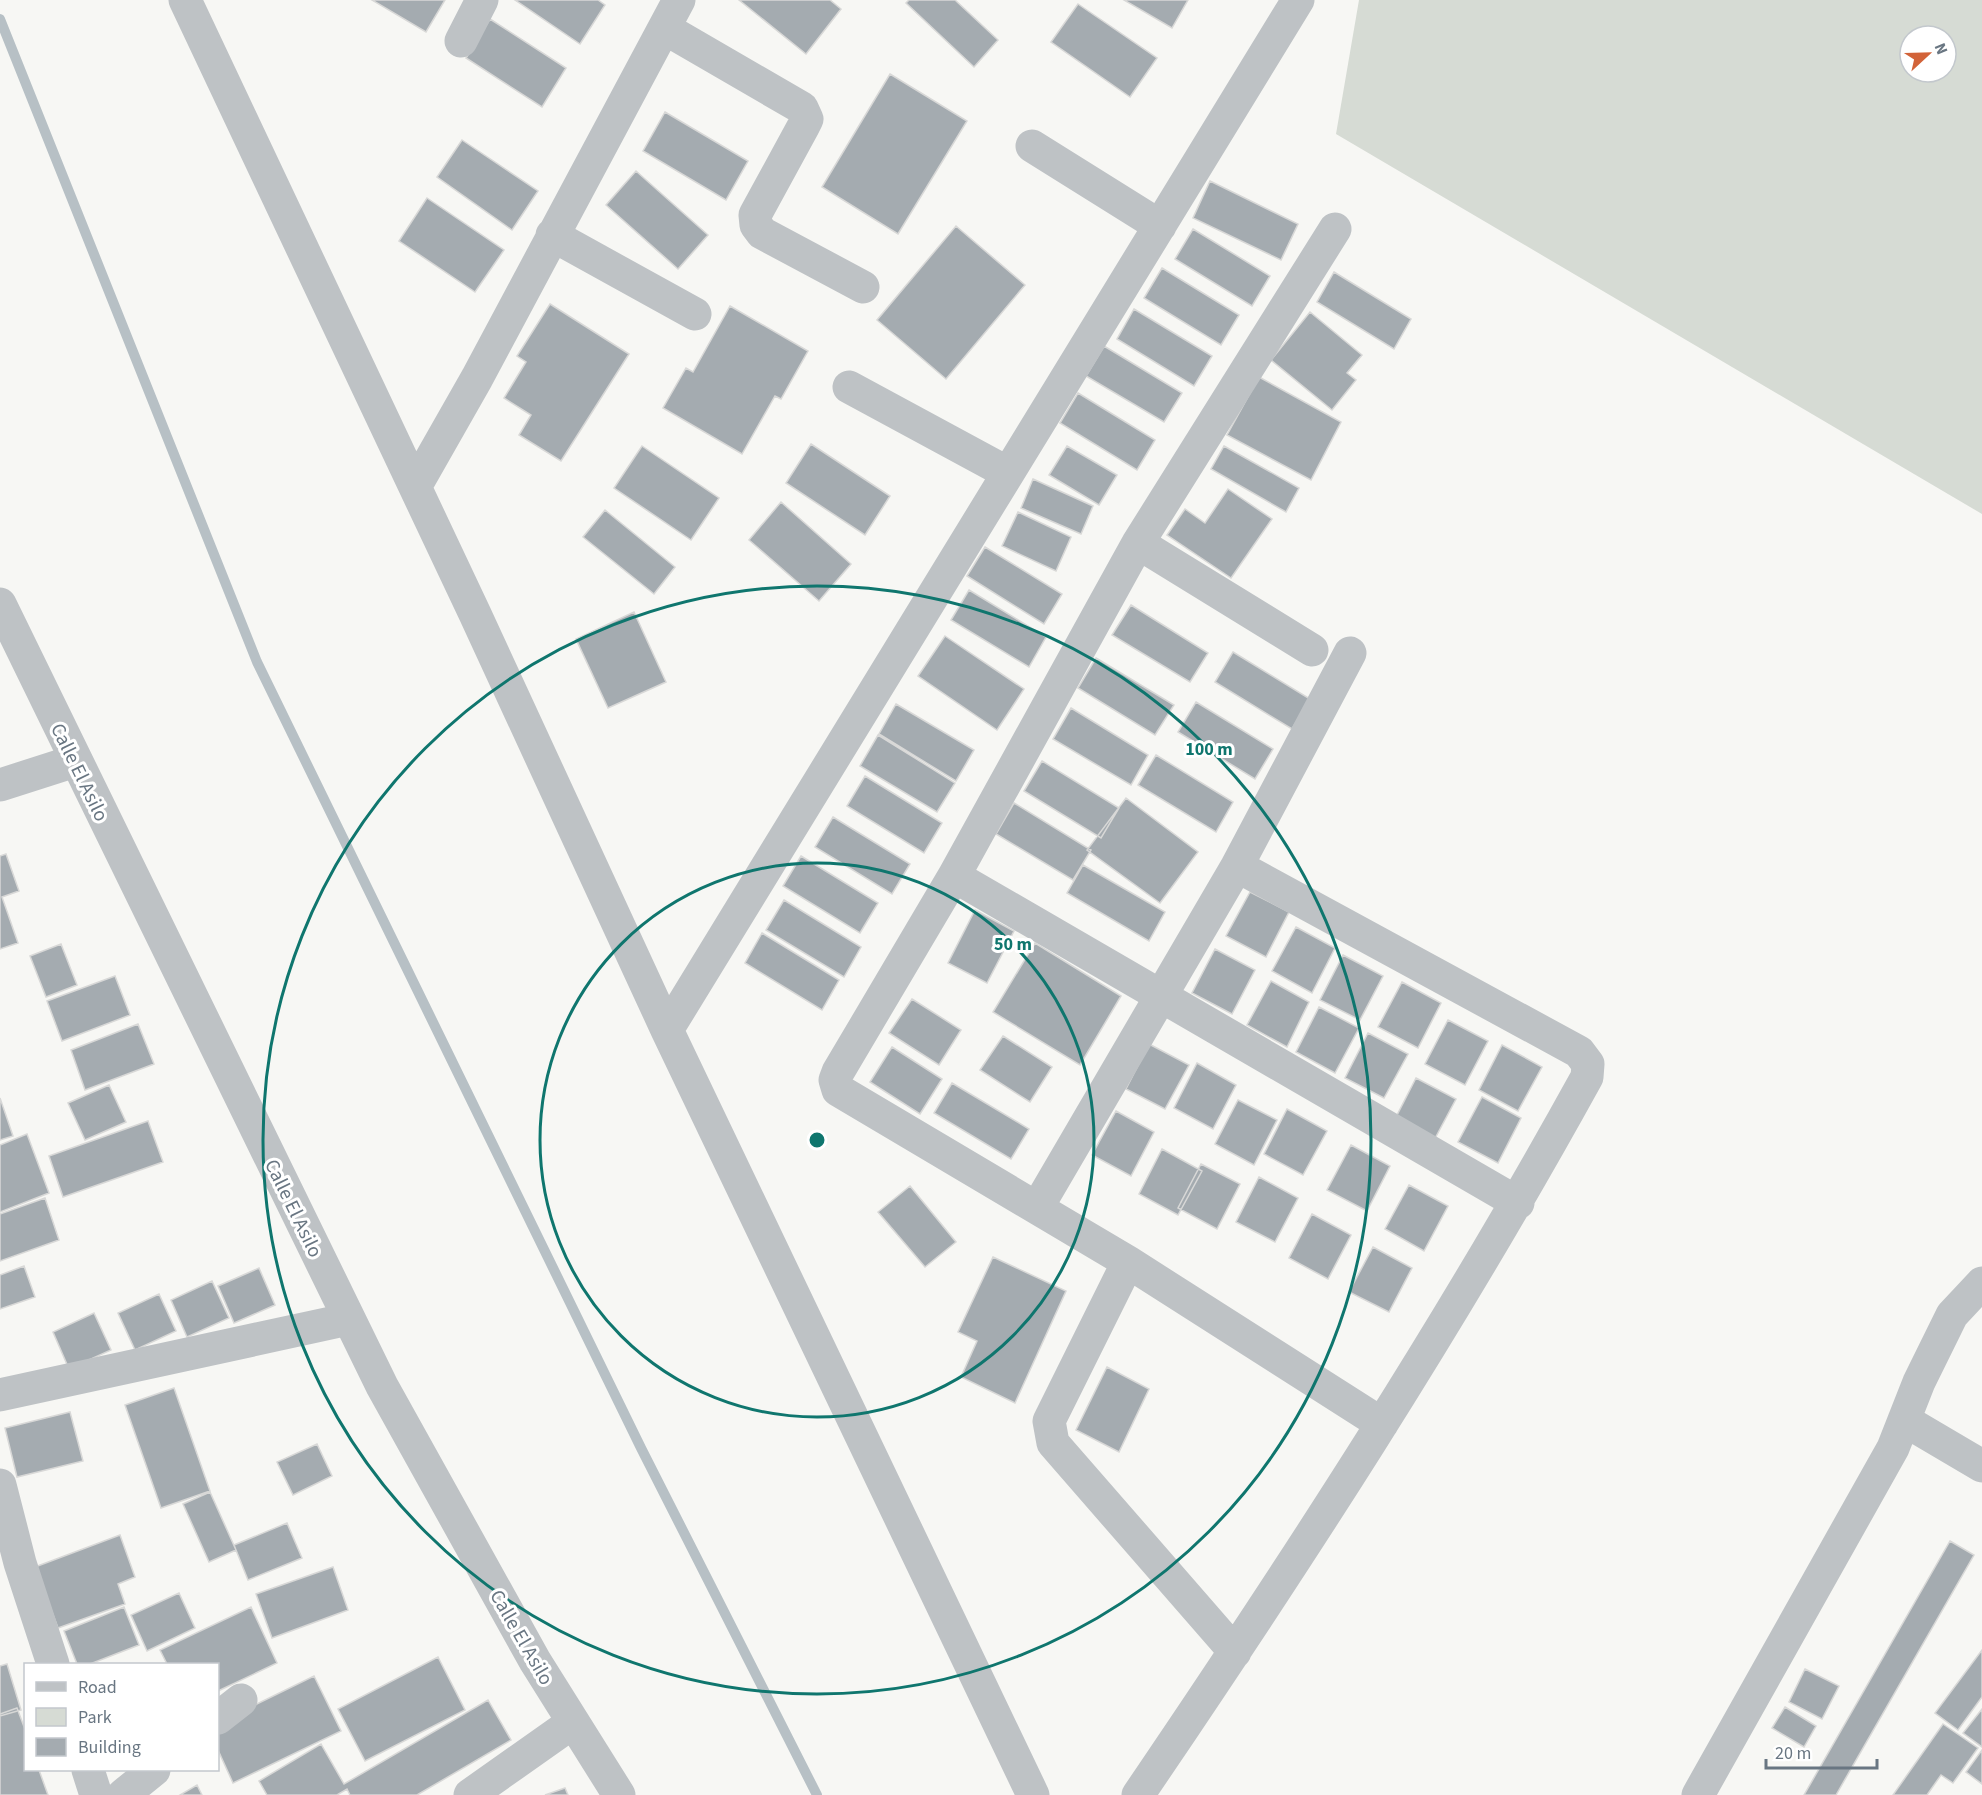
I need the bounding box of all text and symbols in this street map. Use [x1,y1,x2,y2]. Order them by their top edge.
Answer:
north arrow [1898,24,1958,84]
text: N [1929,40,1953,58]
street label: Calle El Asilo [43,719,115,826]
text: 100 m [1185,737,1233,762]
text: 50 m [994,932,1032,957]
centre of rings [807,1130,827,1150]
street label: Calle El Asilo [257,1155,329,1262]
street label: Calle El Asilo [483,1585,560,1690]
legend [24,1663,219,1771]
text: Road [78,1675,117,1700]
text: Park [78,1705,112,1730]
scale bar [1766,1732,1877,1770]
text: Building [78,1735,141,1760]
text: 20 m [1775,1741,1811,1766]

